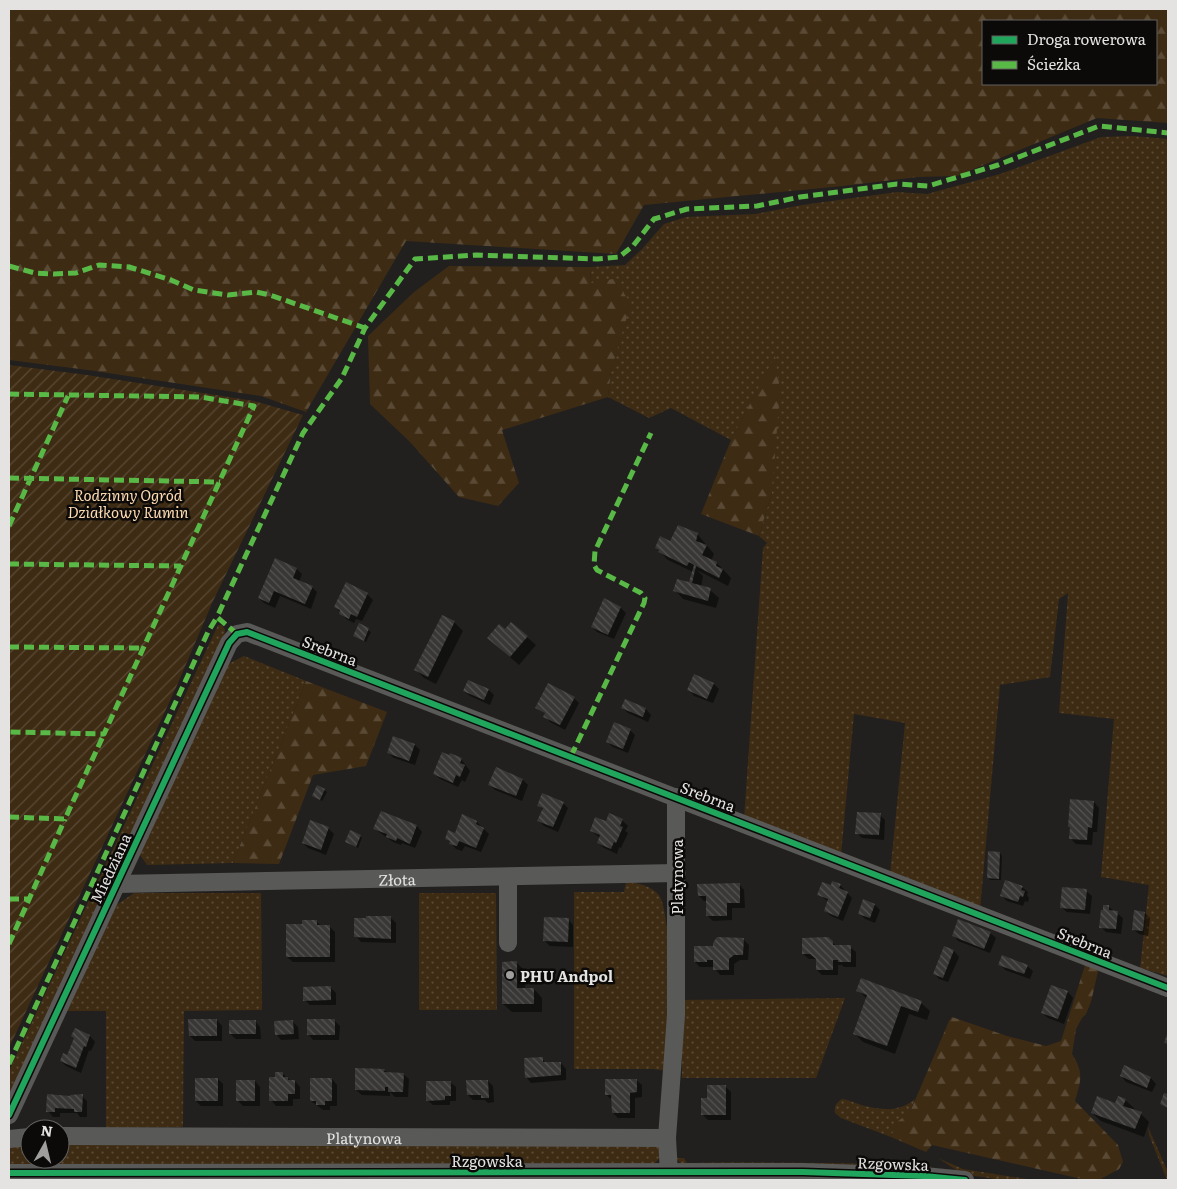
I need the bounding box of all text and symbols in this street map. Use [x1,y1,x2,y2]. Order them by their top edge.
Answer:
legend [982,20,1157,85]
text: Droga rowerowa [1027,27,1147,50]
text: Ścieżka [1027,52,1082,75]
park label: Rodzinny Ogród Działkowy Rumin [68,483,189,523]
street label: Srebrna [299,629,362,671]
street label: Srebrna [677,775,740,817]
street label: Miedziana [84,828,137,907]
street label: Platynowa [665,838,688,915]
street label: Złota [378,867,417,890]
street label: Srebrna [1054,921,1117,964]
place label: PHU Andpol [520,964,614,987]
marker: PHU Andpol [504,969,516,981]
north arrow [20,1119,70,1169]
text: N [40,1119,54,1141]
street label: Platynowa [326,1125,403,1149]
street label: Rzgowska [451,1149,524,1172]
street label: Rzgowska [857,1150,930,1176]

